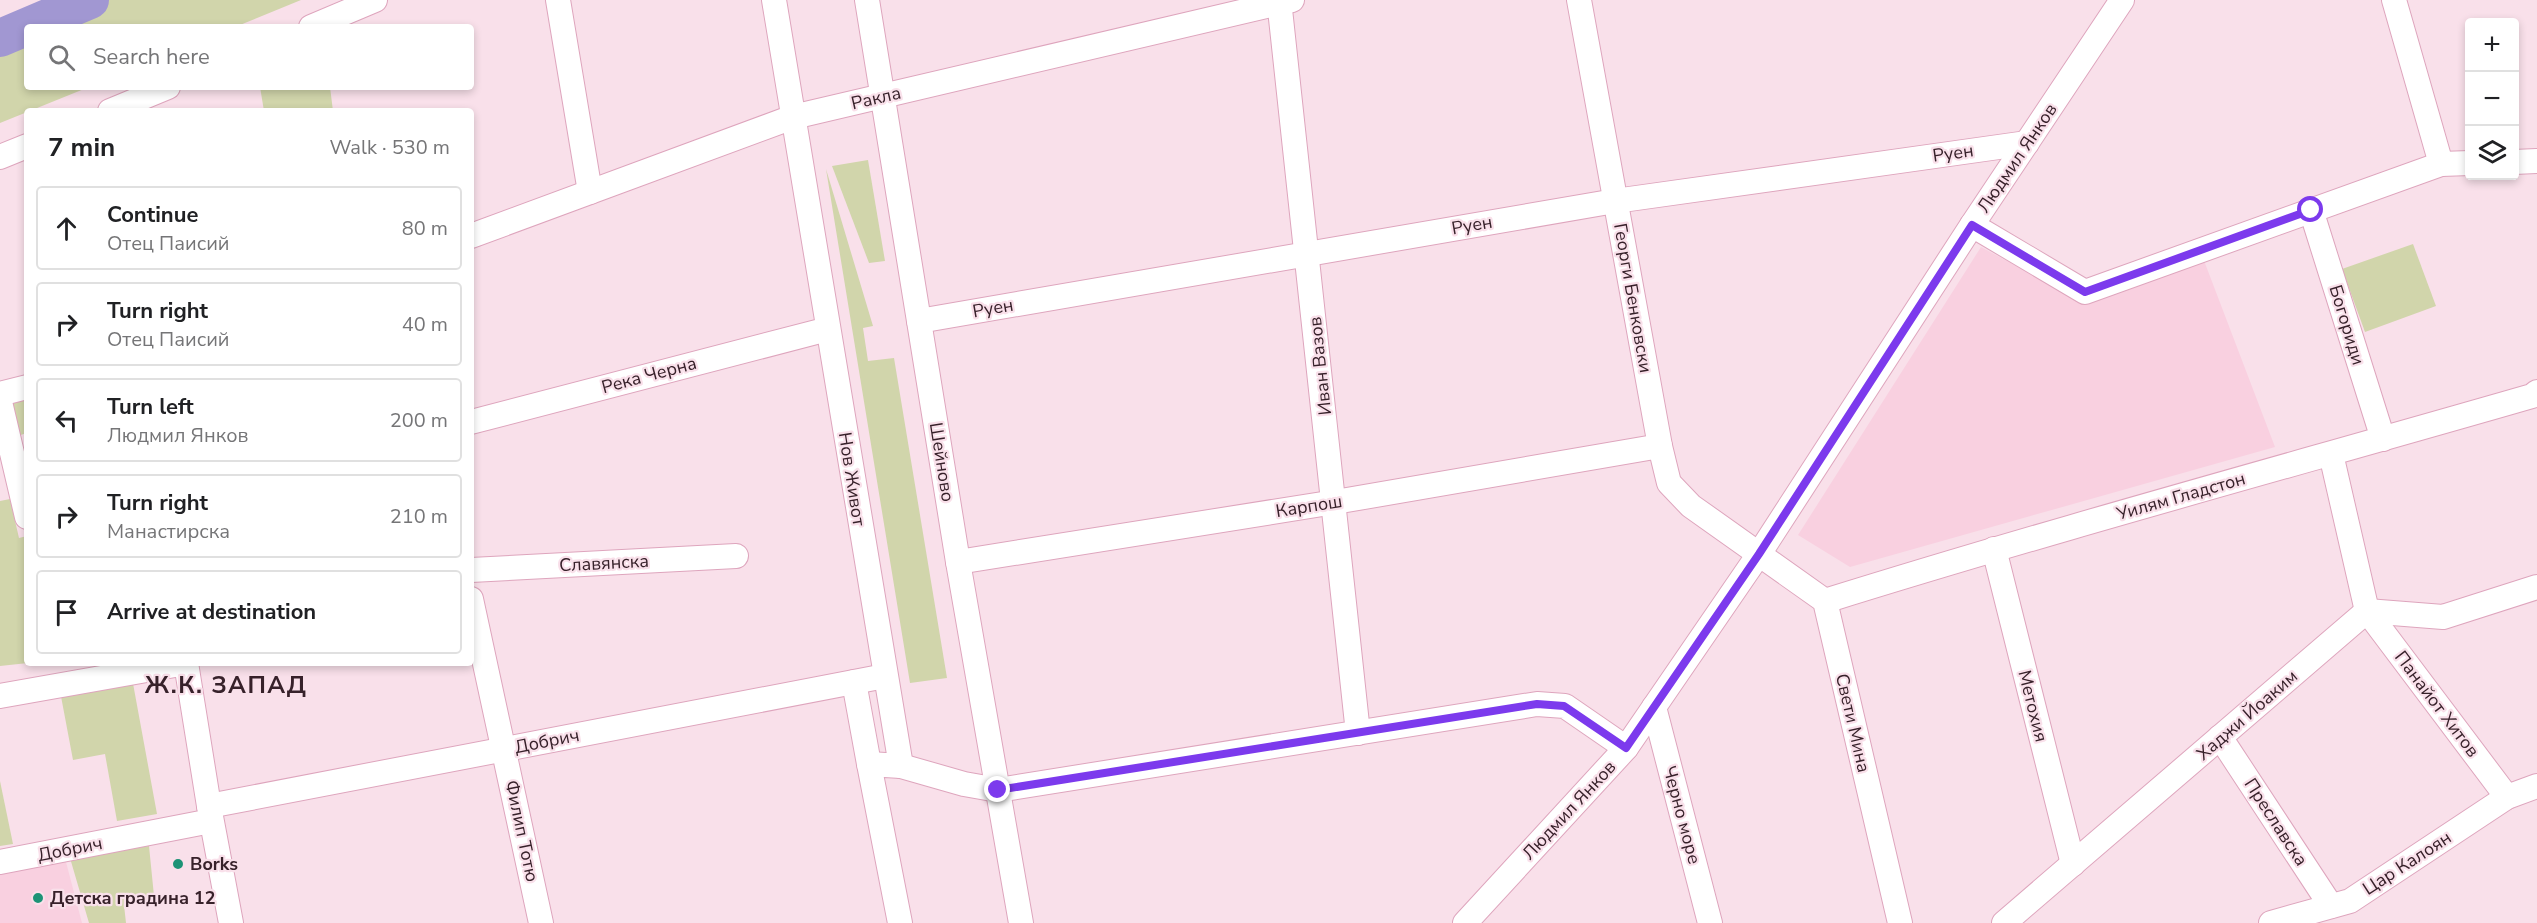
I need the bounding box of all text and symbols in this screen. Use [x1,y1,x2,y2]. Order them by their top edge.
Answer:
map controls [2465,18,2519,180]
button: + [2465,18,2519,72]
search box [24,24,474,90]
icon: search [45,41,78,74]
text: Search here [93,42,210,72]
button: − [2465,72,2519,126]
street label: Ракла [849,81,903,115]
street label: Людмил Янков [1971,98,2063,217]
button: layers [2465,126,2519,180]
text: 7 min [48,130,115,165]
text: Walk · 530 m [330,134,450,161]
street label: Руен [1931,138,1975,168]
route start [2297,196,2323,222]
text: Continue [107,200,198,230]
street label: Руен [1450,210,1494,240]
icon: ahead [50,212,83,245]
text: 80 m [402,215,448,242]
street label: Георги Бенковски [1608,221,1658,375]
text: Отец Паисий [107,230,230,257]
street label: Богориди [2323,282,2371,368]
street label: Руен [971,293,1015,323]
text: Turn right [107,296,208,326]
icon: right [50,308,83,341]
text: 40 m [402,311,448,338]
street label: Иван Вазов [1303,315,1337,416]
text: Отец Паисий [107,326,230,353]
street label: Река Черна [599,351,699,399]
text: Turn left [107,392,194,422]
icon: left [50,404,83,437]
text: 200 m [390,407,448,434]
street label: Шейново [924,421,960,503]
text: Людмил Янков [107,422,248,449]
street label: Нов Живот [833,431,871,527]
street label: Уилям Гладстон [2113,466,2248,526]
text: Turn right [107,488,208,518]
street label: Карпош [1274,489,1344,523]
icon: right [50,500,83,533]
text: 210 m [390,503,448,530]
text: Манастирска [107,518,230,545]
street label: Славянска [558,549,650,577]
icon: arrive [50,596,83,629]
text: Arrive at destination [107,597,316,627]
street label: Панайот Хитов [2389,646,2485,762]
street label: Хаджи Йоаким [2191,664,2303,766]
street label: Метохия [2013,668,2053,744]
district label: Ж.К. ЗАПАД [145,669,307,701]
street label: Свети Мина [1830,671,1876,775]
street label: Добрич [513,723,581,759]
street label: Людмил Янков [1517,755,1621,865]
street label: Черно море [1657,763,1707,867]
street label: Преславска [2239,773,2313,871]
route end [984,776,1010,802]
street label: Филип Тотю [500,778,544,884]
street label: Цар Калоян [2358,825,2456,901]
street label: Добрич [36,831,104,867]
place label: Borks [190,852,238,876]
marker: Borks [171,857,185,871]
place label: Детска градина 12 [50,886,215,910]
marker: Детска градина 12 [31,891,45,905]

